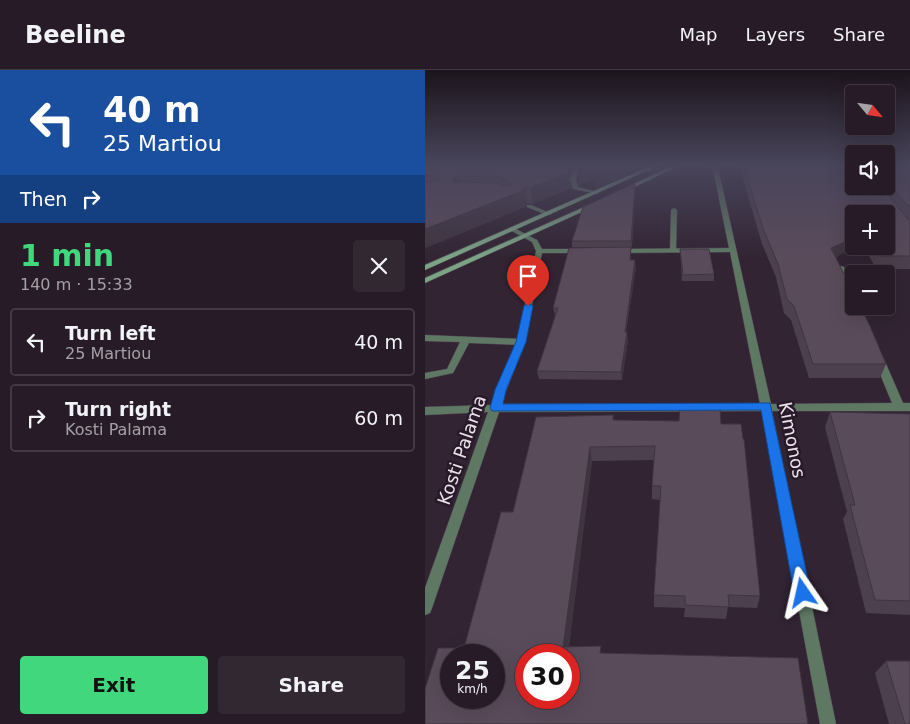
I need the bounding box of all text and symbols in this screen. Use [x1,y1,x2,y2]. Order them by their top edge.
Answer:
text: Beeline [25,21,126,49]
text: Map [679,24,717,45]
text: Layers [745,24,805,45]
text: Share [833,24,885,45]
north arrow [845,85,895,135]
map controls [845,85,895,315]
icon: left [20,90,85,155]
text: 40 m [103,90,200,130]
text: 25 Martiou [103,131,222,156]
button: sound [845,145,895,195]
icon: right [77,185,105,213]
text: Then [20,188,67,210]
button: + [845,205,895,255]
text: 1 min [20,238,114,273]
button: close [353,240,405,292]
pin [507,255,549,306]
icon: arrive [514,262,542,290]
button: − [845,265,895,315]
text: 140 m · 15:33 [20,275,133,294]
text: Turn left [65,322,156,344]
icon: left [22,328,50,356]
text: 40 m [354,331,403,353]
text: 25 Martiou [65,344,151,363]
street label: Kosti Palama [433,392,490,508]
text: Turn right [65,398,171,420]
street label: Kimonos [775,400,810,480]
icon: right [22,404,50,432]
text: 60 m [354,407,403,429]
text: Kosti Palama [65,420,167,439]
position arrow [776,566,828,618]
speed limit sign: 30 [515,644,580,709]
button: Exit [20,656,208,714]
button: Share [218,656,405,714]
text: 25 [455,656,490,685]
text: km/h [457,682,488,696]

